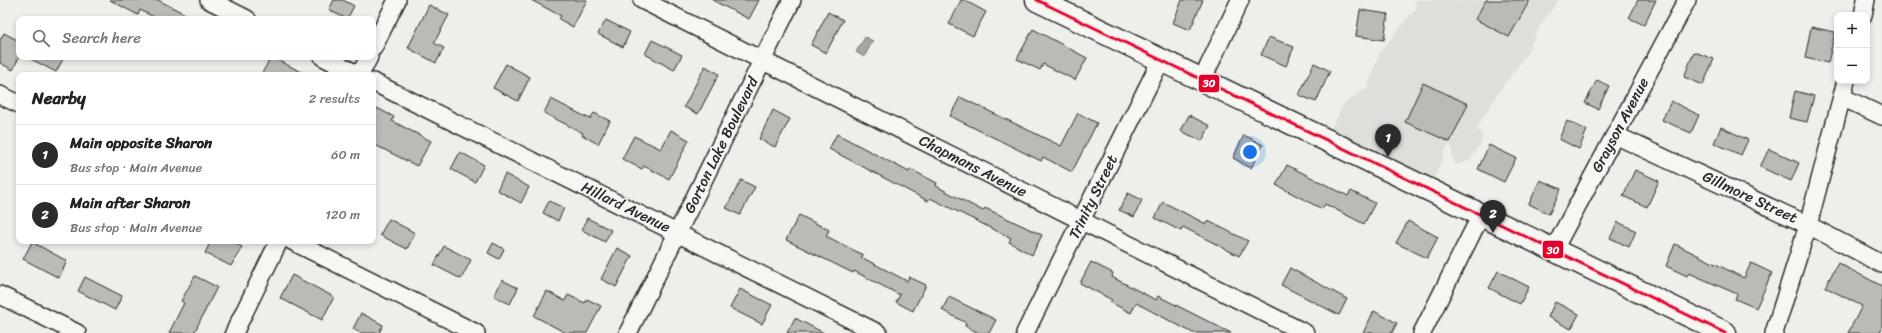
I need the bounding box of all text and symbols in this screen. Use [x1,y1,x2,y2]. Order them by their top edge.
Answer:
map controls [1834,12,1870,84]
button: + [1834,12,1870,48]
search box [16,16,376,60]
text: Search here [62,25,141,51]
icon: search [30,27,52,49]
button: − [1834,48,1870,84]
street label: Gorton Lake Boulevard [677,71,766,218]
street label: Grayson Avenue [1584,73,1656,177]
line badge: 30 [1198,74,1220,93]
text: 30 [1202,74,1216,93]
text: Nearby [32,83,86,113]
text: 2 results [309,87,360,110]
pin: 1 [1375,124,1401,157]
street label: Chapmans Avenue [914,128,1032,205]
text: Main opposite Sharon [70,130,212,156]
your location [1240,142,1260,162]
text: 1 [42,143,48,166]
text: 60 m [331,143,360,166]
street label: Trinity Street [1061,150,1125,244]
text: Bus stop · Main Avenue [70,156,202,179]
street label: Gillmore Street [1698,164,1802,231]
street label: Hillard Avenue [577,174,675,240]
text: Main after Sharon [70,190,190,216]
pin: 2 [1480,200,1506,233]
text: 2 [41,203,49,226]
text: 120 m [325,203,360,226]
text: Bus stop · Main Avenue [70,216,202,239]
line badge: 30 [1542,240,1564,259]
text: 30 [1546,241,1560,260]

